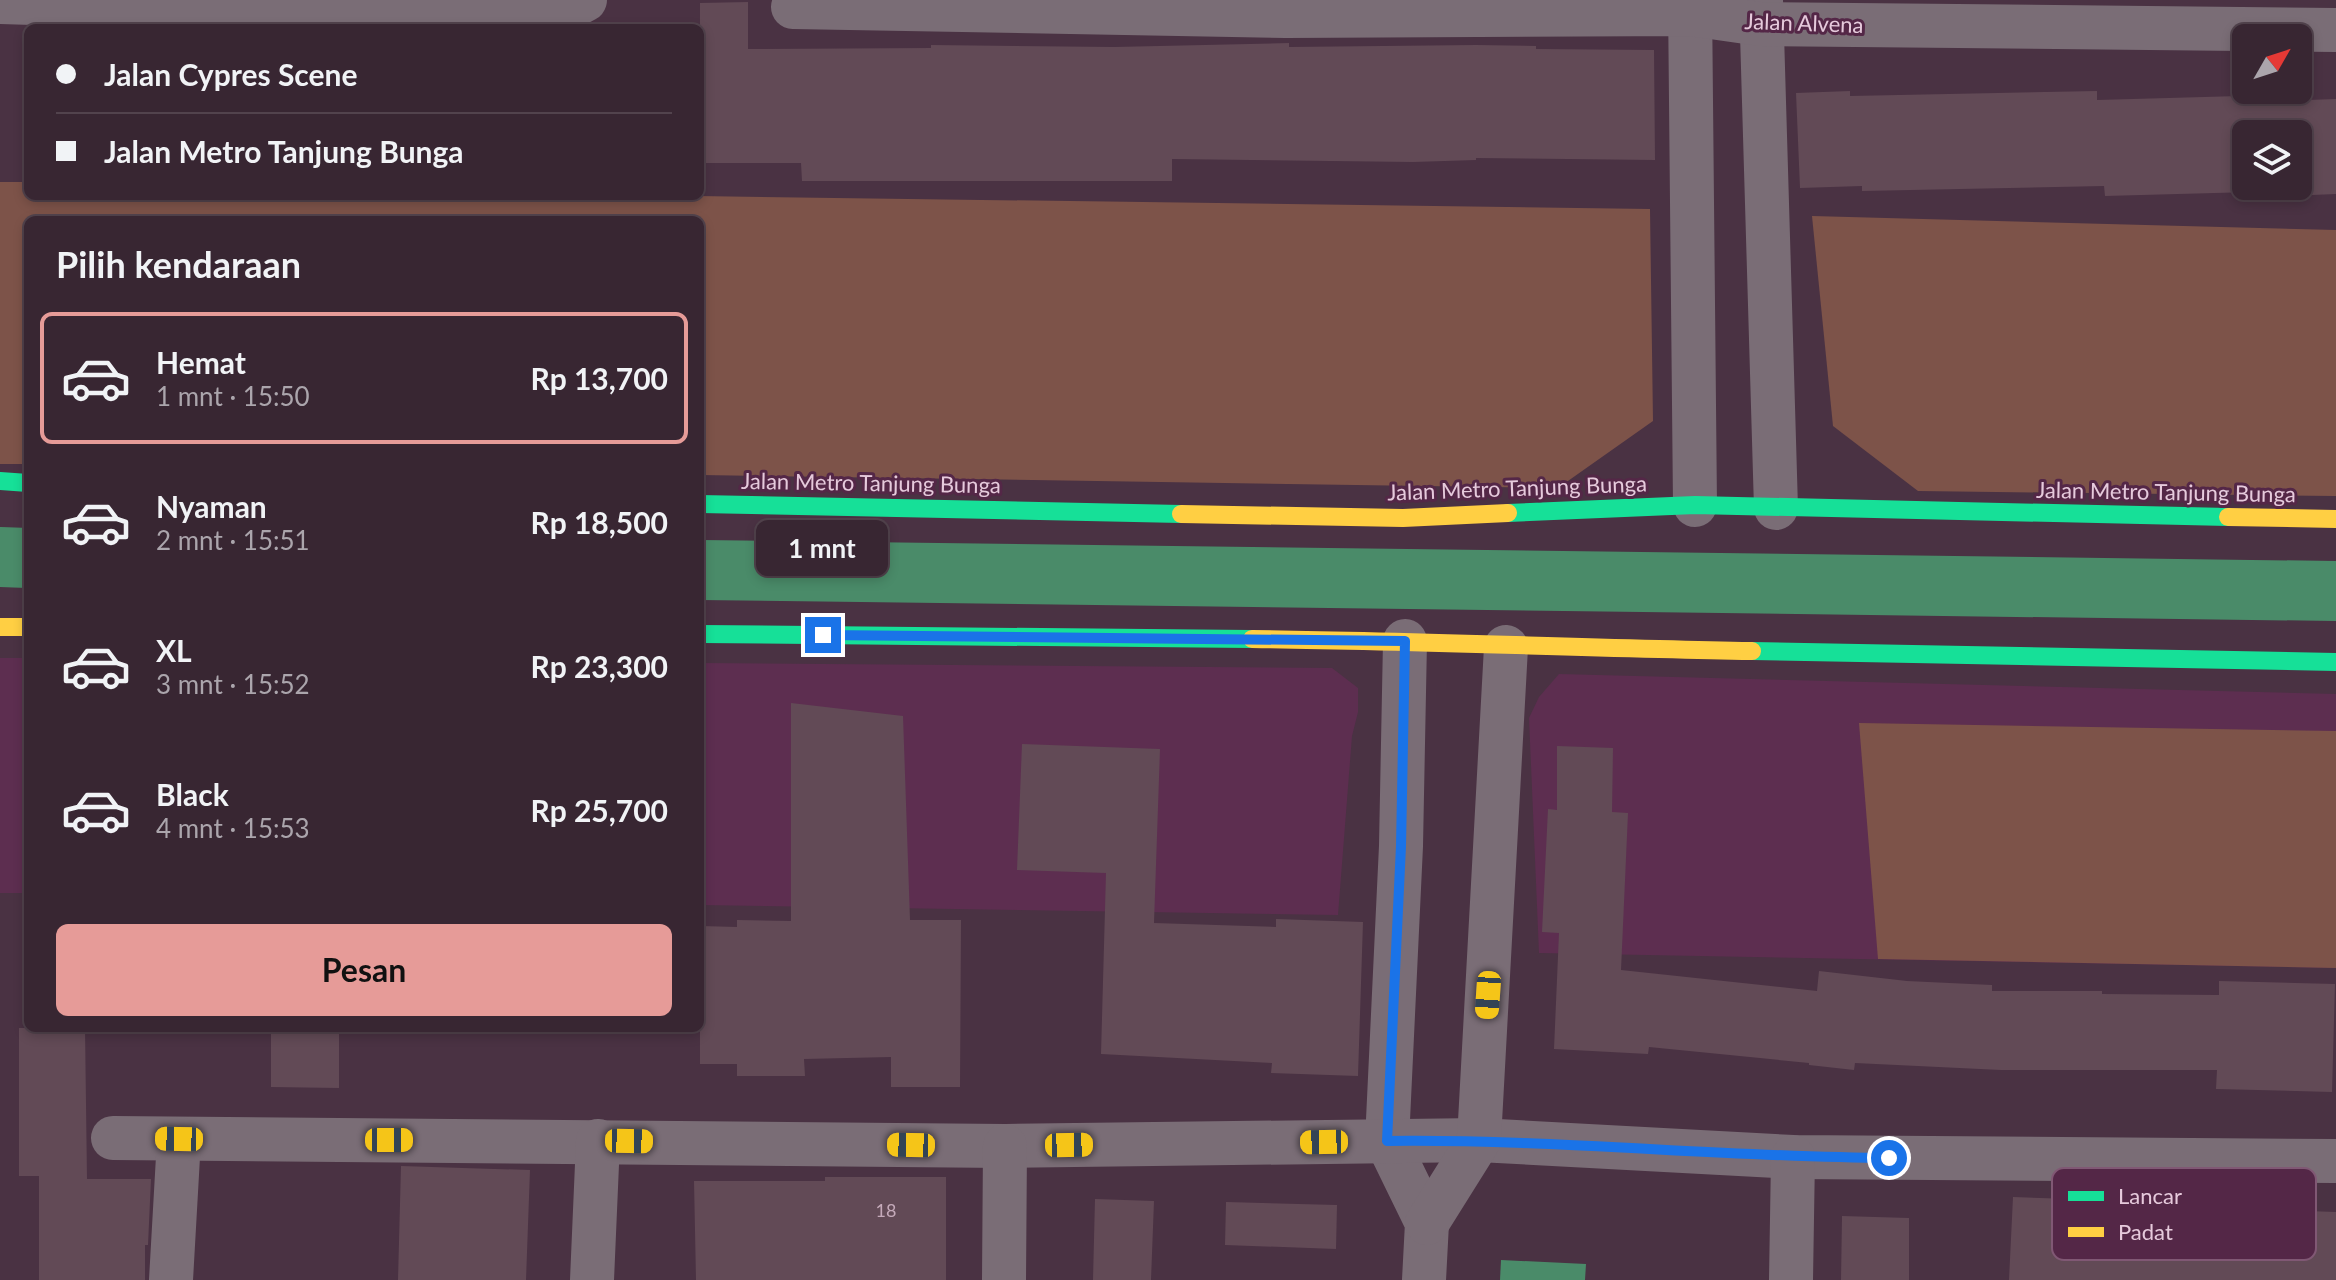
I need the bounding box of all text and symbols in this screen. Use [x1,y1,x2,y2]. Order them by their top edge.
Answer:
street label: Jalan Alvena [1744,7,1864,38]
north arrow [2232,24,2312,104]
map controls [2232,24,2312,200]
text: Jalan Cypres Scene [104,56,358,92]
button: layers [2232,120,2312,200]
text: Jalan Metro Tanjung Bunga [104,133,464,169]
text: Pilih kendaraan [56,242,301,286]
icon: car [60,342,132,414]
text: Hemat [156,344,246,380]
text: Rp 13,700 [531,360,668,396]
text: 1 mnt · 15:50 [156,380,310,412]
street label: Jalan Metro Tanjung Bunga [741,467,1001,498]
street label: Jalan Metro Tanjung Bunga [1387,469,1647,506]
street label: Jalan Metro Tanjung Bunga [2036,476,2296,507]
icon: car [60,486,132,558]
text: Nyaman [156,488,267,524]
text: Rp 18,500 [531,504,668,540]
callout: 1 mnt [757,519,889,575]
text: 2 mnt · 15:51 [156,524,310,556]
text: 1 mnt [788,532,856,564]
route end [805,617,841,653]
icon: car [60,630,132,702]
text: XL [156,632,192,668]
text: Rp 23,300 [531,648,668,684]
text: 3 mnt · 15:52 [156,668,310,700]
icon: car [60,774,132,846]
text: Black [156,776,229,812]
text: Rp 25,700 [531,792,668,828]
text: 4 mnt · 15:53 [156,812,310,844]
button: Pesan [56,924,672,1016]
car [1474,970,1502,1020]
car [155,1127,203,1151]
car [365,1128,413,1152]
car [605,1129,653,1153]
car [1300,1130,1348,1154]
car [887,1133,935,1157]
car [1045,1133,1093,1157]
route start [1871,1140,1907,1176]
legend [2052,1168,2316,1260]
text: Lancar [2118,1182,2182,1209]
house number: 18 [876,1199,896,1221]
text: Padat [2118,1218,2173,1245]

